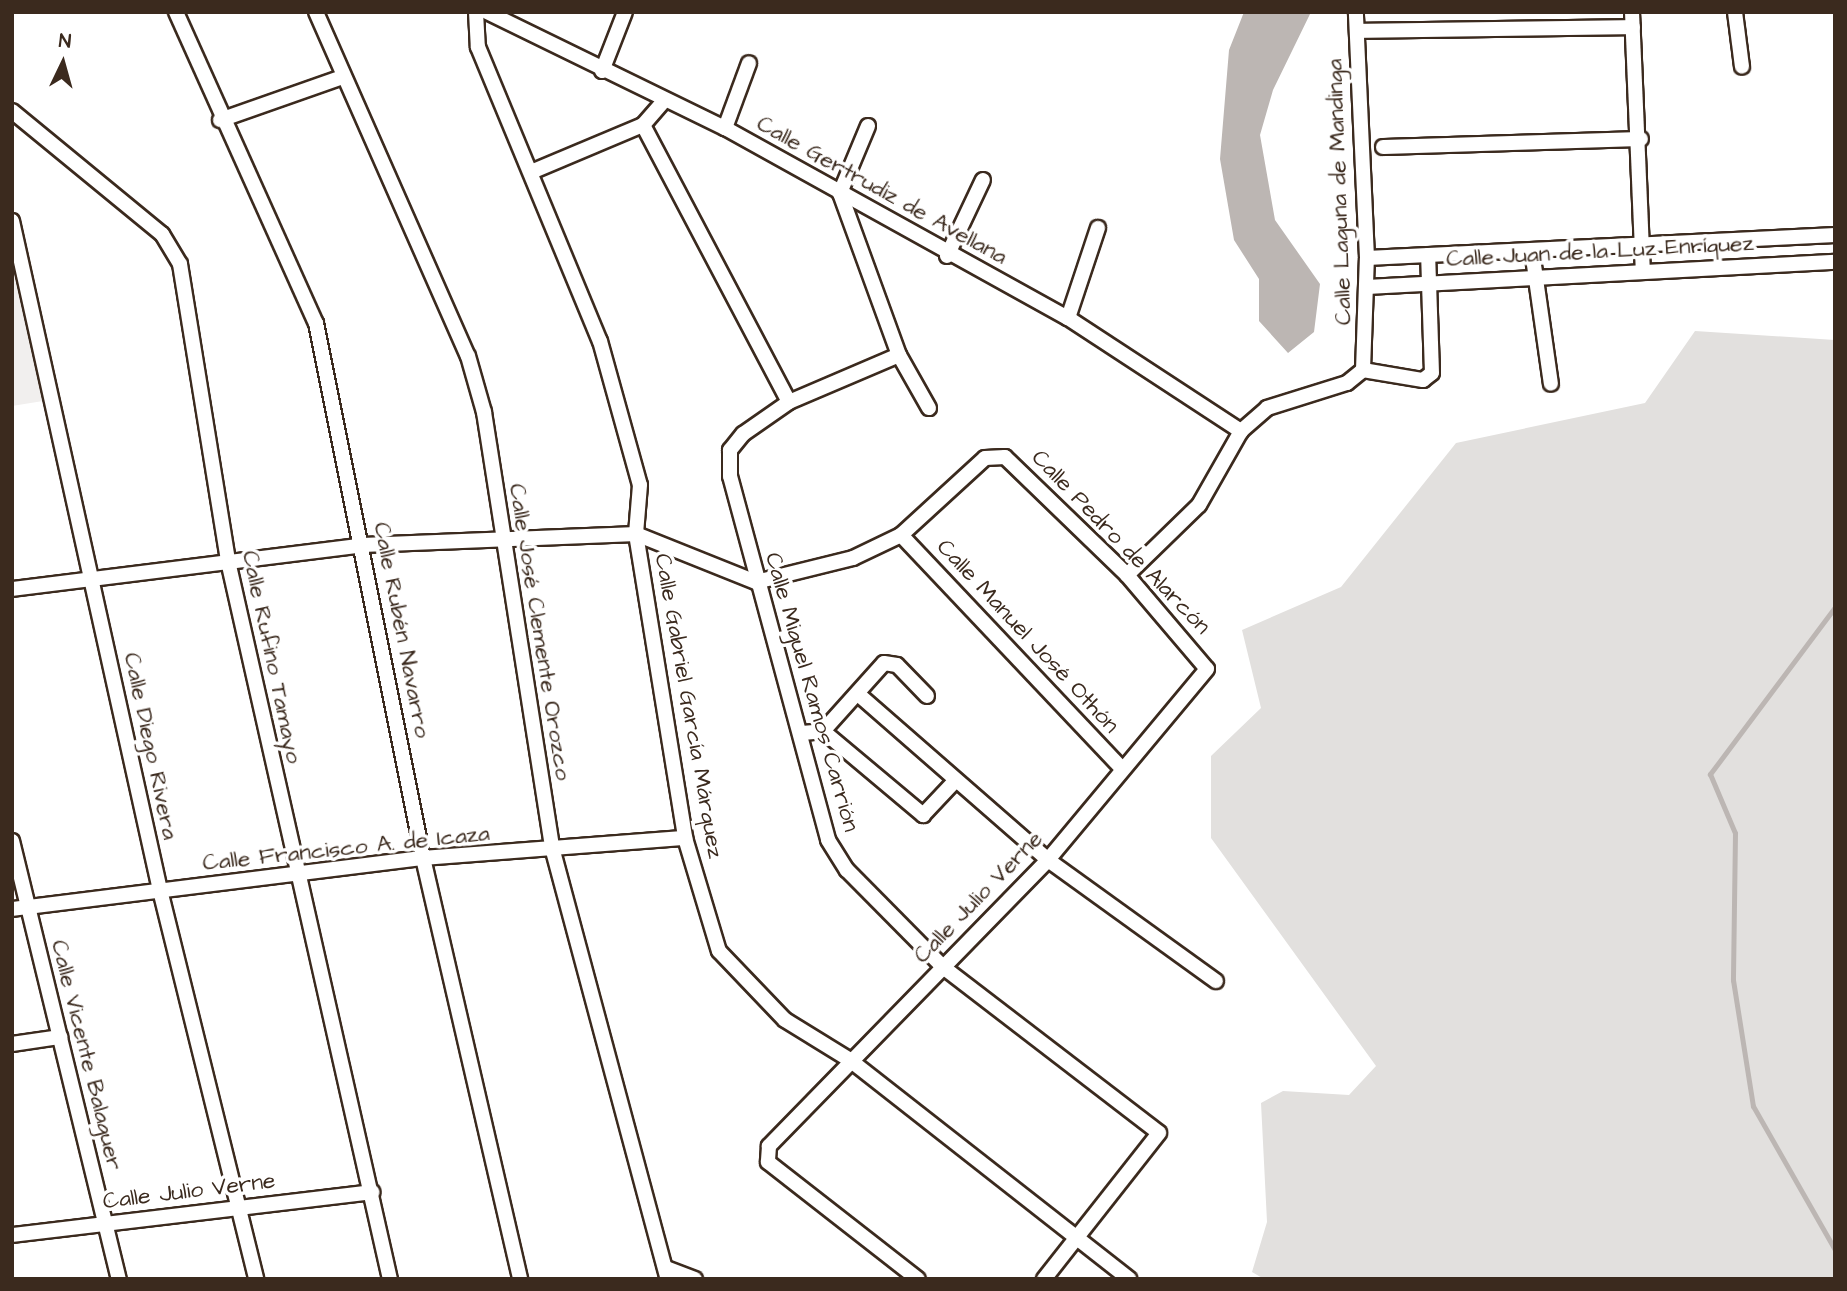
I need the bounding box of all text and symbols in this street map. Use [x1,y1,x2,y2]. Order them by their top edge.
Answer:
north arrow [28,28,98,98]
text: N [58,28,72,56]
street label: Calle Laguna de Mandinga [1321,58,1357,326]
street label: Calle Gertrudiz de Avellana [752,110,1012,270]
street label: Calle Juan de la Luz Enríquez [1446,229,1754,273]
street label: Calle Pedro de Alarcón [1026,444,1216,640]
street label: Calle José Clemente Orozco [503,482,577,782]
street label: Calle Rubén Navarro [368,520,436,740]
street label: Calle Manuel José Othón [931,533,1125,739]
street label: Calle Rufino Tamayo [236,548,308,766]
street label: Calle Miguel Ramos Carrión [759,549,865,835]
street label: Calle Gabriel García Márquez [649,552,729,860]
street label: Calle Diego Rivera [118,650,184,842]
street label: Calle Francisco A. de Icaza [201,819,491,877]
street label: Calle Julio Verne [908,825,1048,969]
street label: Calle Vicente Balaguer [45,937,129,1173]
street label: Calle Julio Verne [101,1167,277,1215]

